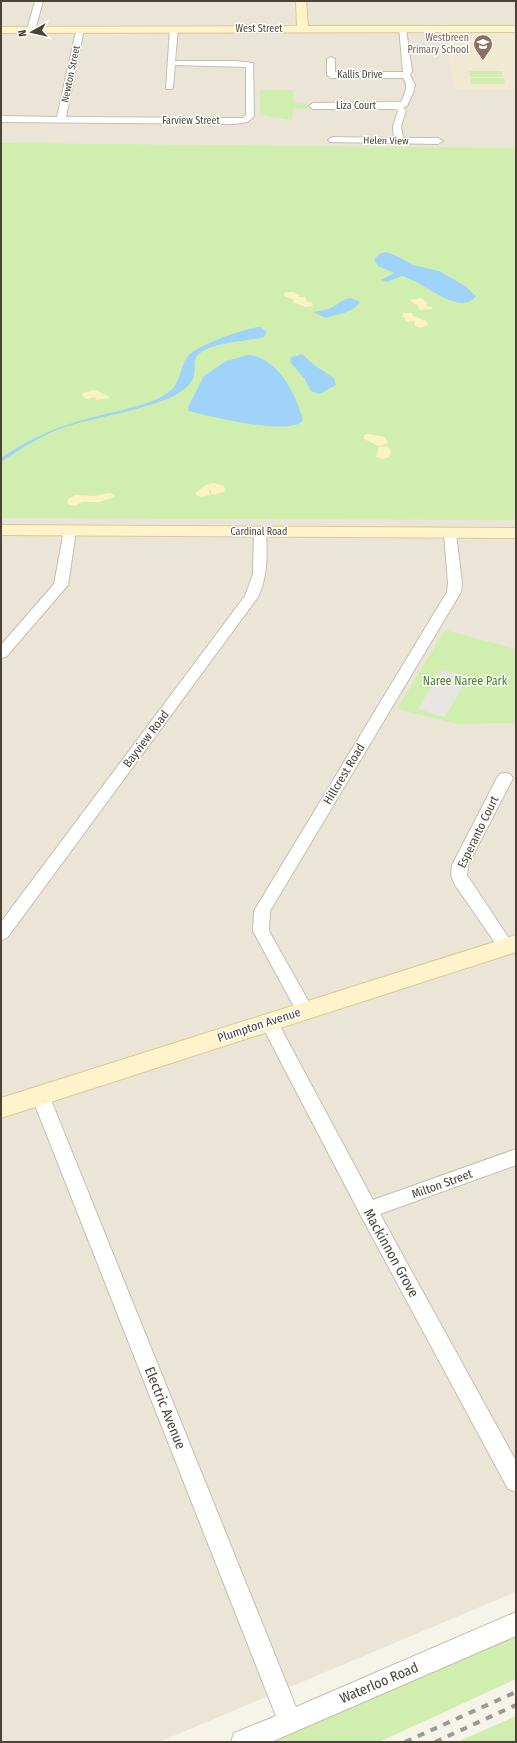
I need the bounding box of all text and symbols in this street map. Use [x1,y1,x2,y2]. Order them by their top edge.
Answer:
north arrow [12,12,52,52]
street label: West Street [236,23,283,35]
text: N [16,29,29,37]
place label: Westbreen Primary School [407,32,469,56]
school or university icon: Westbreen Primary School [472,33,494,61]
street label: Newton Street [59,44,83,104]
street label: Kallis Drive [337,69,383,81]
street label: Liza Court [336,100,377,112]
street label: Farview Street [162,115,221,127]
street label: Helen View [363,135,409,147]
street label: Cardinal Road [231,526,287,538]
park label: Naree Naree Park [423,674,508,688]
street label: Bayview Road [120,708,172,770]
street label: Hillcrest Road [320,741,368,807]
street label: Esperanto Court [455,794,502,870]
street label: Plumpton Avenue [216,1005,302,1045]
street label: Milton Street [410,1167,474,1201]
street label: Mackinnon Grove [360,1206,422,1300]
street label: Electric Avenue [141,1364,189,1452]
street label: Waterloo Road [337,1659,421,1707]

